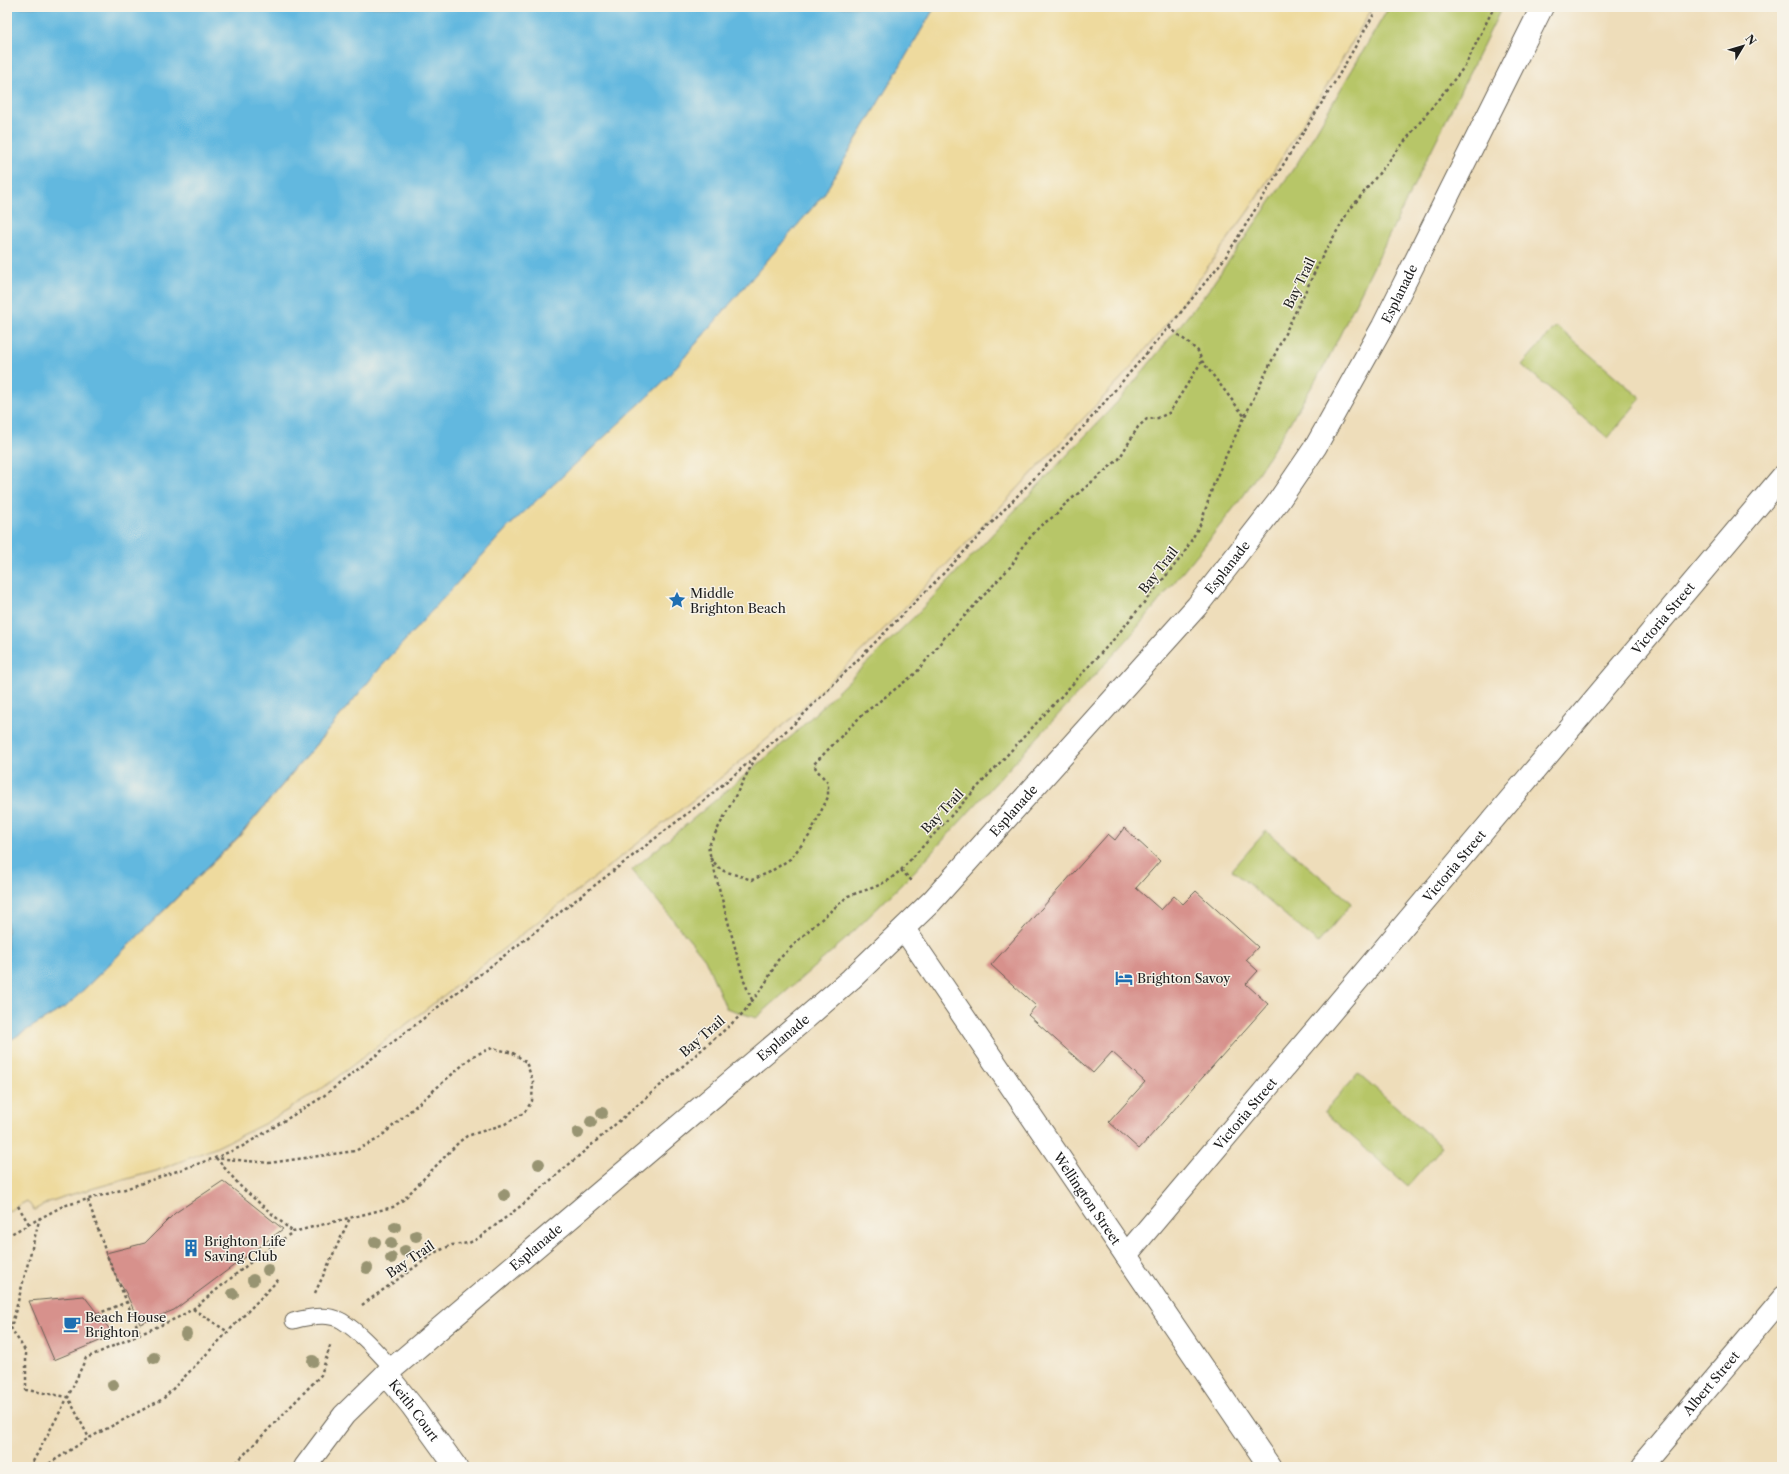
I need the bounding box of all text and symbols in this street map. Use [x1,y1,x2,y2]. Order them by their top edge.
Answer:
north arrow [1723,26,1763,66]
text: N [1742,32,1760,48]
street label: Bay Trail [1280,255,1318,311]
street label: Esplanade [1378,262,1421,326]
street label: Esplanade [1201,537,1253,597]
street label: Bay Trail [1135,543,1181,596]
street label: Victoria Street [1627,579,1698,658]
place label: Middle Brighton Beach [690,585,786,616]
place icon: Middle Brighton Beach [667,590,687,610]
street label: Esplanade [986,781,1041,839]
street label: Bay Trail [918,785,967,836]
street label: Victoria Street [1419,826,1489,906]
hotel icon: Brighton Savoy [1114,968,1134,988]
place label: Brighton Savoy [1137,970,1231,986]
street label: Esplanade [754,1011,812,1064]
street label: Bay Trail [676,1012,728,1060]
street label: Victoria Street [1210,1074,1280,1154]
street label: Wellington Street [1050,1148,1125,1248]
street label: Esplanade [506,1220,565,1274]
place label: Brighton Life Saving Club [204,1233,286,1264]
street label: Bay Trail [383,1237,437,1281]
building icon: Brighton Life Saving Club [181,1238,201,1258]
place label: Beach House Brighton [85,1309,166,1340]
cafe icon: Beach House Brighton [62,1314,82,1334]
street label: Albert Street [1679,1347,1743,1419]
street label: Keith Court [386,1376,443,1445]

